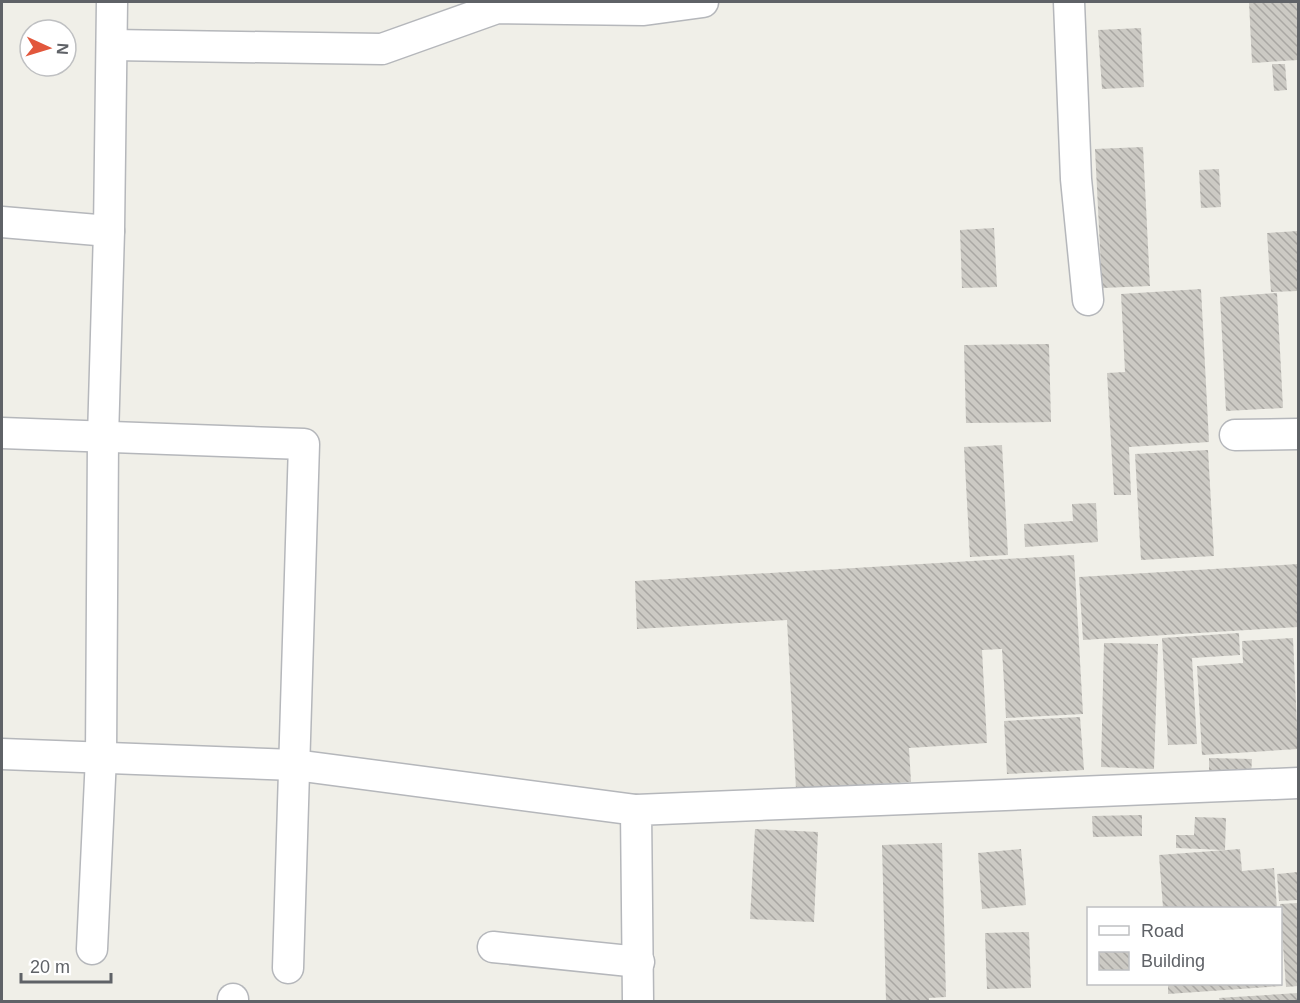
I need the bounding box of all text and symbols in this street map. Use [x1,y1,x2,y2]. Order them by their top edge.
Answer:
north arrow [18,18,78,78]
text: N [54,43,71,55]
legend [1087,907,1282,985]
text: Road [1141,921,1184,941]
scale bar [21,946,111,984]
text: Building [1141,951,1205,971]
text: 20 m [30,957,70,977]

